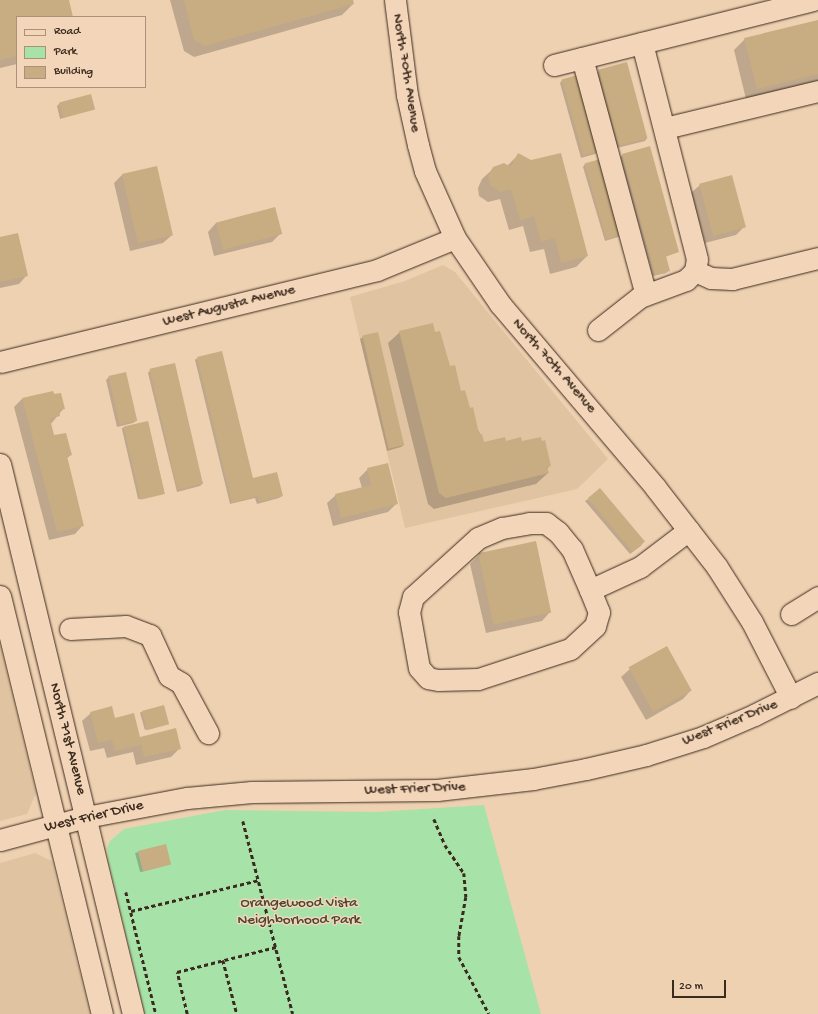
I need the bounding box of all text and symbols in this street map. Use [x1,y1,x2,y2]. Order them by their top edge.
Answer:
street label: North 70th Avenue [388,12,424,134]
legend [16,16,146,88]
text: Road [54,25,80,39]
text: Park [54,45,77,59]
text: Building [54,65,93,79]
street label: West Augusta Avenue [161,281,297,331]
street label: North 70th Avenue [508,315,600,417]
street label: North 71st Avenue [44,681,90,797]
street label: West Frier Drive [680,696,780,750]
street label: West Frier Drive [364,778,466,800]
street label: West Frier Drive [43,797,145,837]
park label: Orangewood Vista Neighborhood Park [238,894,360,929]
scale bar [674,972,728,998]
text: 20 m [679,980,703,994]

